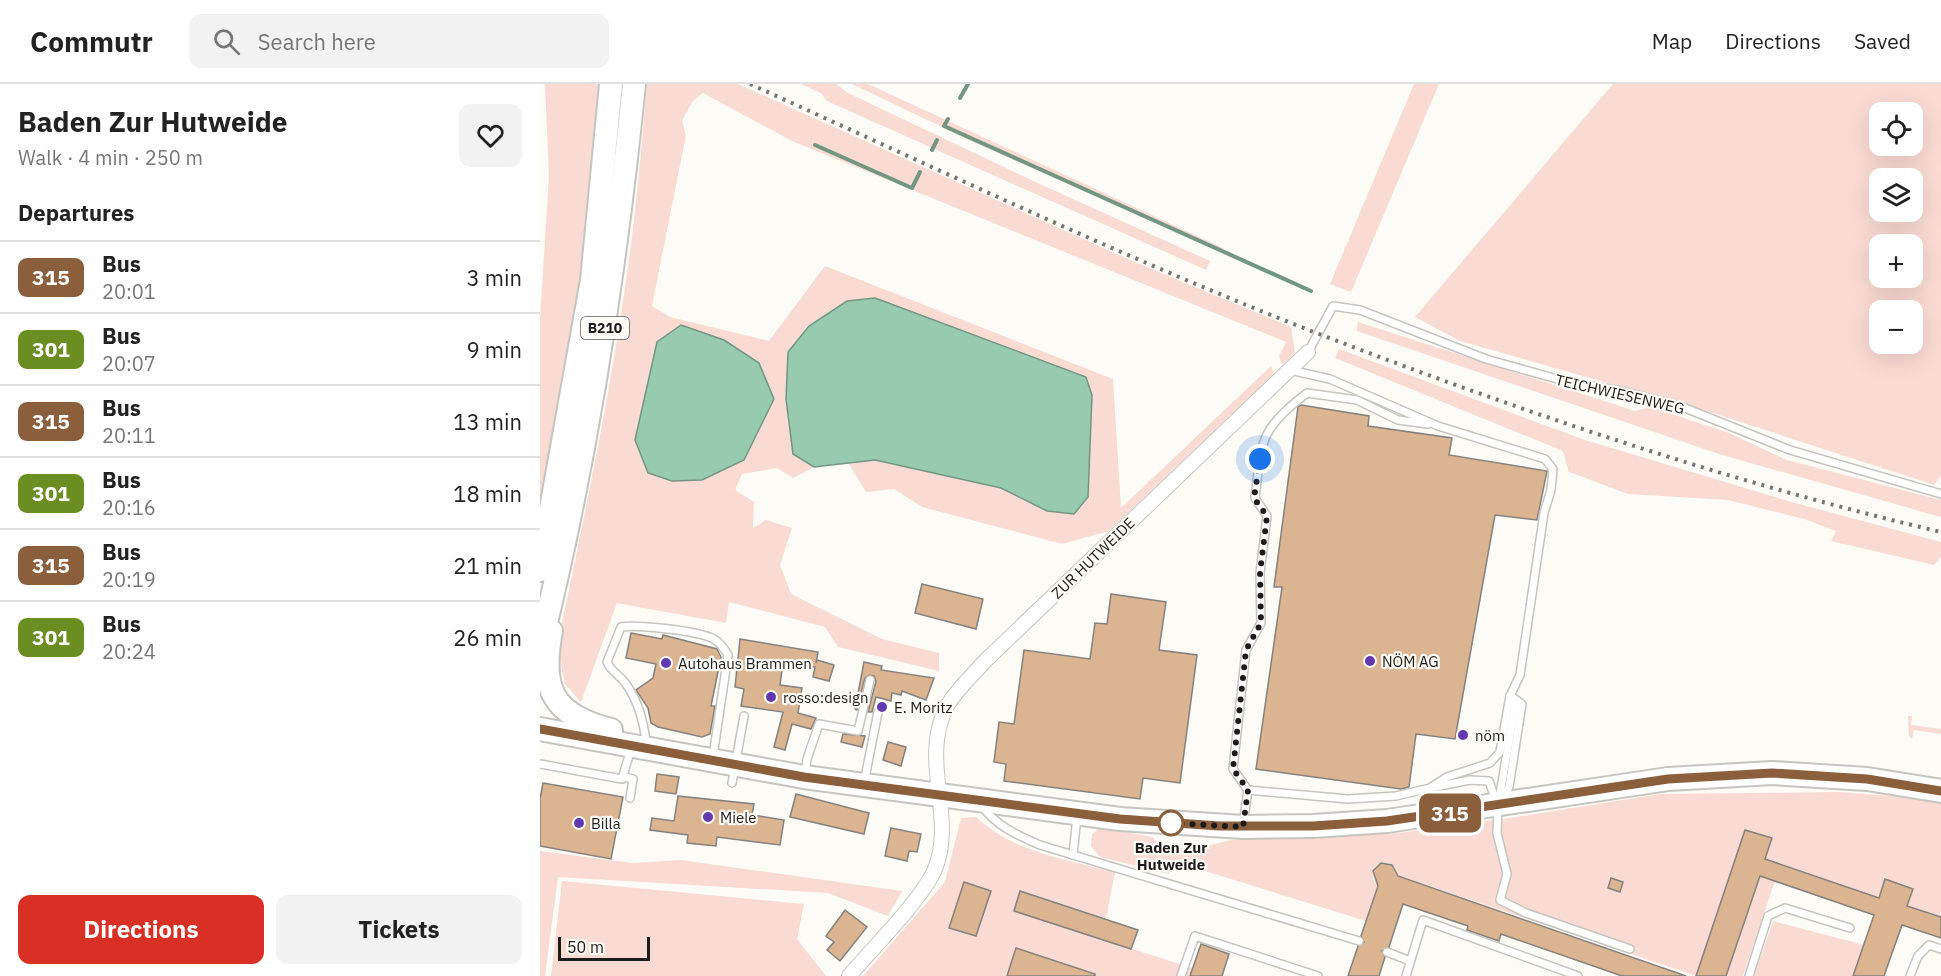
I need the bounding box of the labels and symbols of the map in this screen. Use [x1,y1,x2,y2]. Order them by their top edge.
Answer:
road number: B210 [581,317,629,339]
street label: TEICHWIESENWEG [1554,370,1686,418]
your location [1245,444,1275,474]
street label: ZUR HUTWEIDE [1047,513,1139,603]
place label: NÖM AG [1382,652,1439,671]
place label: Autohaus Brammen [678,654,812,673]
marker: NÖM AG [1363,654,1377,668]
marker: Autohaus Brammen [659,656,673,670]
place label: rosso:design [783,688,869,707]
marker: rosso:design [764,690,778,704]
place label: E. Moritz [894,698,952,717]
marker: E. Moritz [875,700,889,714]
place label: nöm [1475,726,1505,745]
marker: nöm [1456,728,1470,742]
line badge: 315 [1416,794,1484,832]
place label: Miele [720,808,756,827]
marker: Miele [701,810,715,824]
marker: Baden Zur Hutweide [1158,810,1184,836]
place label: Billa [591,814,621,833]
marker: Billa [572,816,586,830]
place label: Baden Zur Hutweide [1135,838,1207,874]
scale bar [558,934,650,962]

